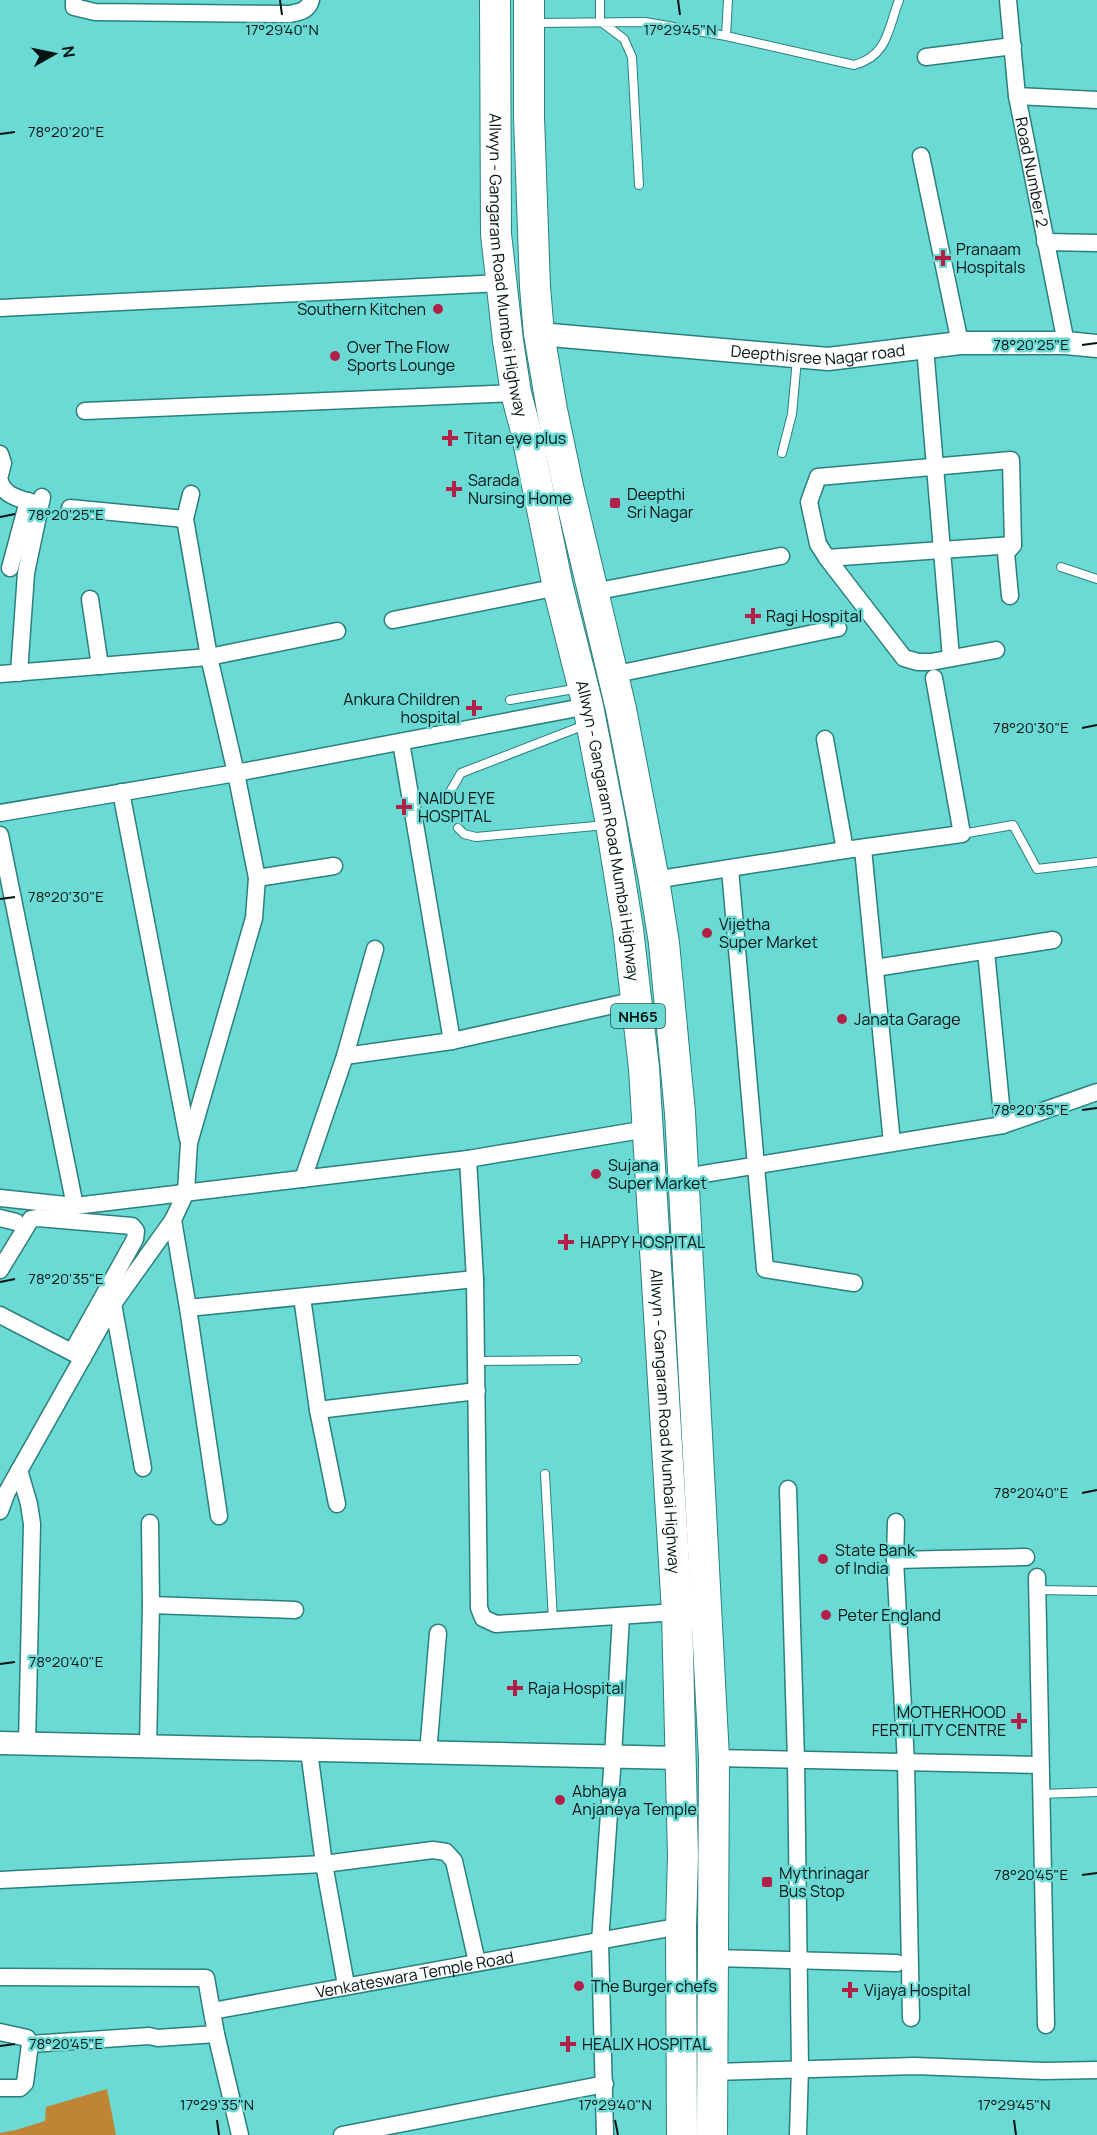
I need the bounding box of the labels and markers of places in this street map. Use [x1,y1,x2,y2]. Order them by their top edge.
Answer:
place label: Pranaam Hospitals [956,238,1025,278]
marker: Pranaam Hospitals [934,249,952,267]
place label: Southern Kitchen [297,298,426,320]
marker: Southern Kitchen [431,302,445,316]
place label: Over The Flow Sports Lounge [347,336,455,376]
marker: Over The Flow Sports Lounge [328,349,342,363]
place label: Titan eye plus [464,427,566,449]
marker: Titan eye plus [441,429,459,447]
place label: Sarada Nursing Home [468,469,572,509]
marker: Sarada Nursing Home [445,480,463,498]
place label: Deepthi Sri Nagar [627,483,694,523]
marker: Deepthi Sri Nagar [608,496,622,510]
place label: Ragi Hospital [766,605,862,627]
marker: Ragi Hospital [744,607,762,625]
place label: Ankura Children hospital [343,688,460,728]
marker: Ankura Children hospital [465,699,483,717]
place label: NAIDU EYE HOSPITAL [418,787,495,827]
marker: NAIDU EYE HOSPITAL [395,798,413,816]
place label: Vijetha Super Market [719,913,818,953]
marker: Vijetha Super Market [700,926,714,940]
place label: Janata Garage [854,1008,961,1030]
marker: Janata Garage [835,1012,849,1026]
place label: Sujana Super Market [608,1154,707,1194]
marker: Sujana Super Market [589,1167,603,1181]
place label: HAPPY HOSPITAL [580,1231,705,1253]
marker: HAPPY HOSPITAL [557,1233,575,1251]
place label: State Bank of India [835,1539,916,1579]
marker: State Bank of India [816,1552,830,1566]
place label: Peter England [838,1604,941,1626]
marker: Peter England [819,1608,833,1622]
place label: Raja Hospital [528,1677,624,1699]
marker: Raja Hospital [506,1679,524,1697]
place label: MOTHERHOOD FERTILITY CENTRE [872,1701,1006,1741]
marker: MOTHERHOOD FERTILITY CENTRE [1010,1712,1028,1730]
place label: Abhaya Anjaneya Temple [572,1780,697,1820]
marker: Abhaya Anjaneya Temple [553,1793,567,1807]
place label: Mythrinagar Bus Stop [779,1862,870,1902]
marker: Mythrinagar Bus Stop [760,1875,774,1889]
place label: The Burger chefs [591,1975,717,1997]
marker: The Burger chefs [572,1979,586,1993]
place label: Vijaya Hospital [864,1979,971,2001]
marker: Vijaya Hospital [841,1981,859,1999]
place label: HEALIX HOSPITAL [582,2033,710,2055]
marker: HEALIX HOSPITAL [559,2035,577,2053]

